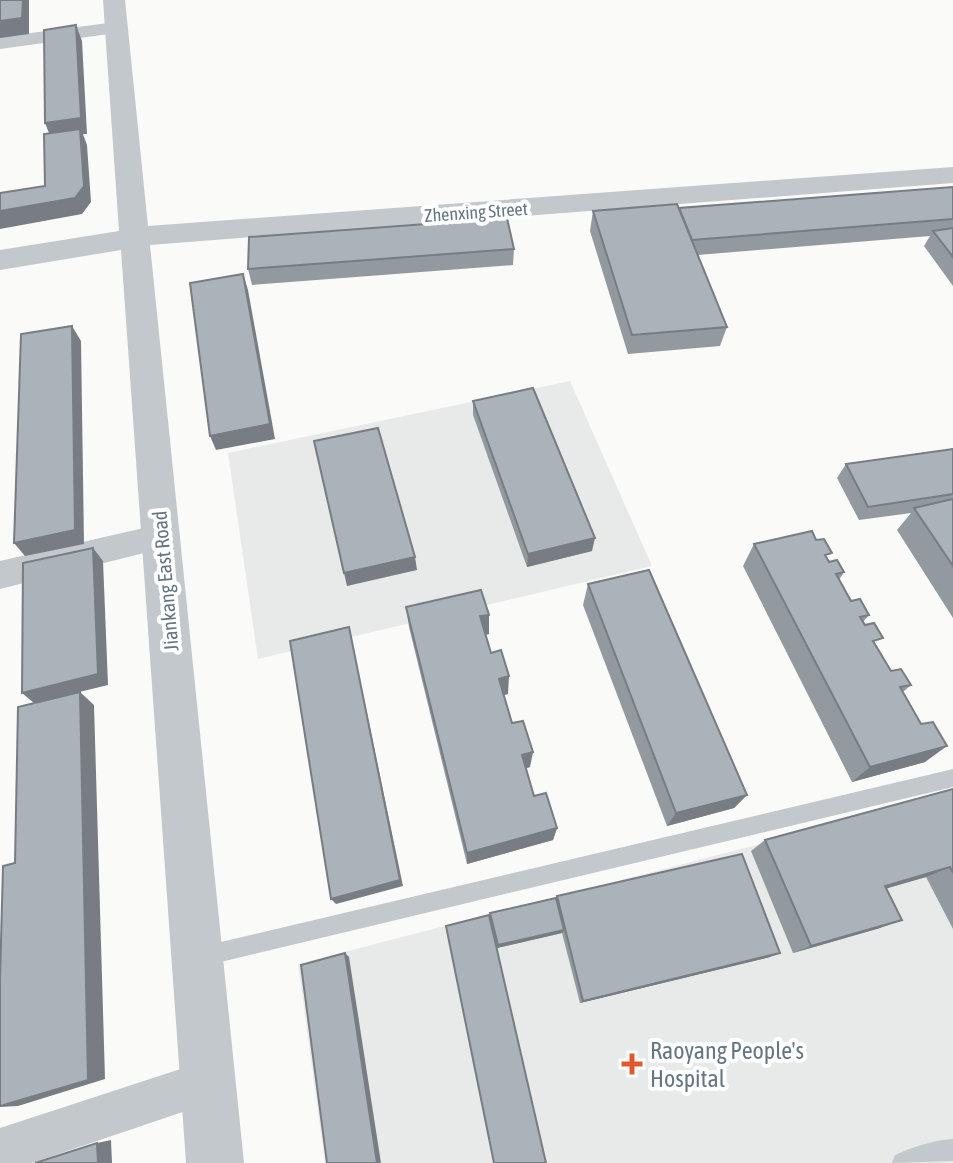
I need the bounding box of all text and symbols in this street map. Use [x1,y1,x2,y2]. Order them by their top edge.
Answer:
street label: Zhenxing Street [424,198,528,226]
street label: Jiankang East Road [147,510,183,652]
place label: Raoyang People's Hospital [650,1037,804,1092]
marker: Raoyang People's Hospital [621,1053,643,1075]

